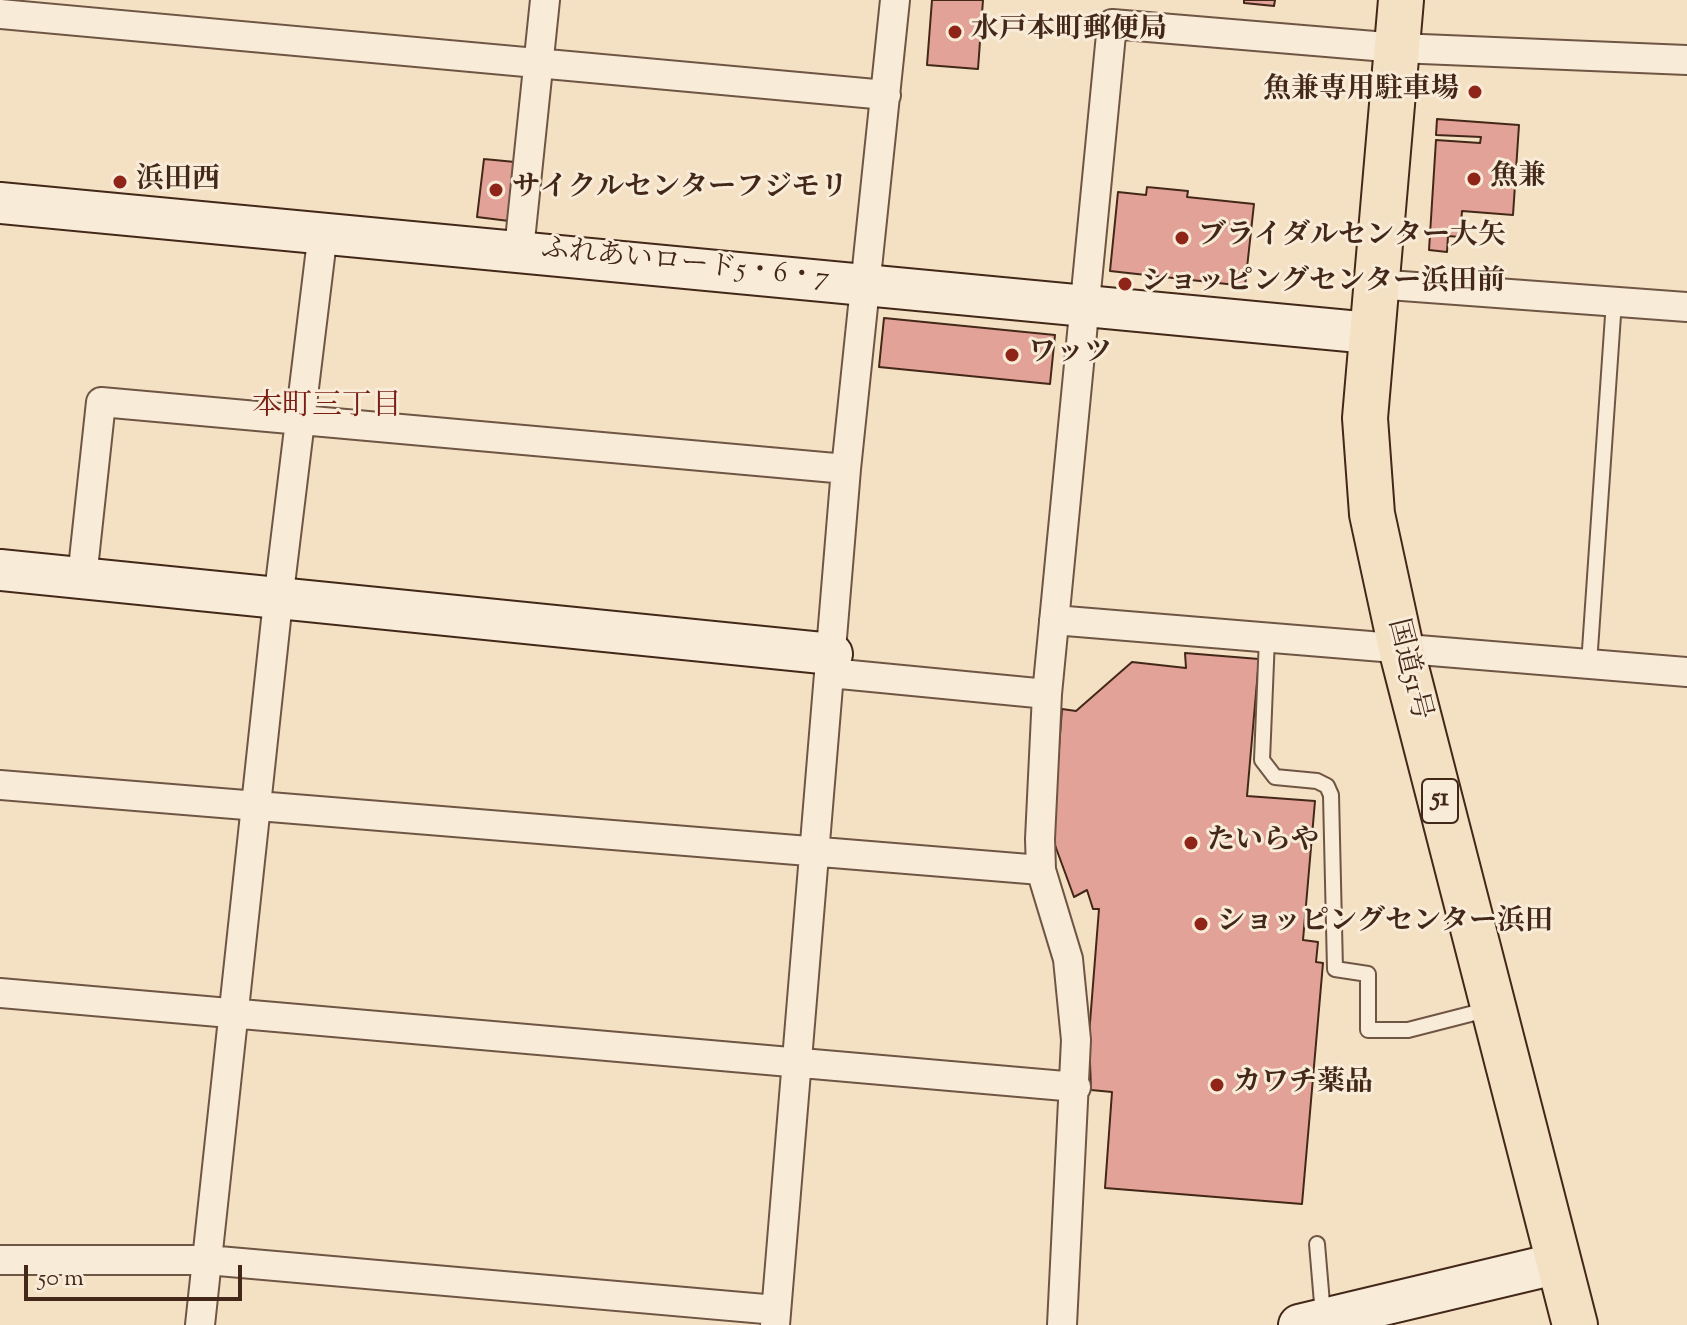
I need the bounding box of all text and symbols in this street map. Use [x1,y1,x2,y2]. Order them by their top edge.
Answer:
place label: 水戸本町郵便局 [971,15,1167,49]
marker: 水戸本町郵便局 [946,23,964,41]
place label: 魚兼専用駐車場 [1263,75,1459,109]
marker: 魚兼専用駐車場 [1466,83,1484,101]
place label: 魚兼 [1490,162,1546,196]
place label: 浜田西 [136,165,220,199]
marker: 魚兼 [1465,170,1483,188]
marker: 浜田西 [111,173,129,191]
place label: サイクルセンターフジモリ [512,173,848,207]
marker: サイクルセンターフジモリ [487,181,505,199]
place label: ブライダルセンター大矢 [1198,221,1506,255]
marker: ブライダルセンター大矢 [1173,229,1191,247]
street label: ふれあいロード5・6・7 [539,234,831,298]
place label: ショッピングセンター浜田前 [1141,267,1505,301]
marker: ショッピングセンター浜田前 [1116,275,1134,293]
place label: ワッツ [1028,338,1112,372]
marker: ワッツ [1003,346,1021,364]
district label: 本町三丁目 [252,391,402,427]
street label: 国道51号 [1378,616,1436,724]
road number: 51 [1422,779,1458,823]
place label: たいらや [1207,826,1319,860]
marker: たいらや [1182,834,1200,852]
place label: ショッピングセンター浜田 [1217,907,1553,941]
marker: ショッピングセンター浜田 [1192,915,1210,933]
place label: カワチ薬品 [1233,1068,1373,1102]
marker: カワチ薬品 [1208,1076,1226,1094]
scale bar [28,1249,246,1299]
text: 50 m [38,1262,84,1296]

